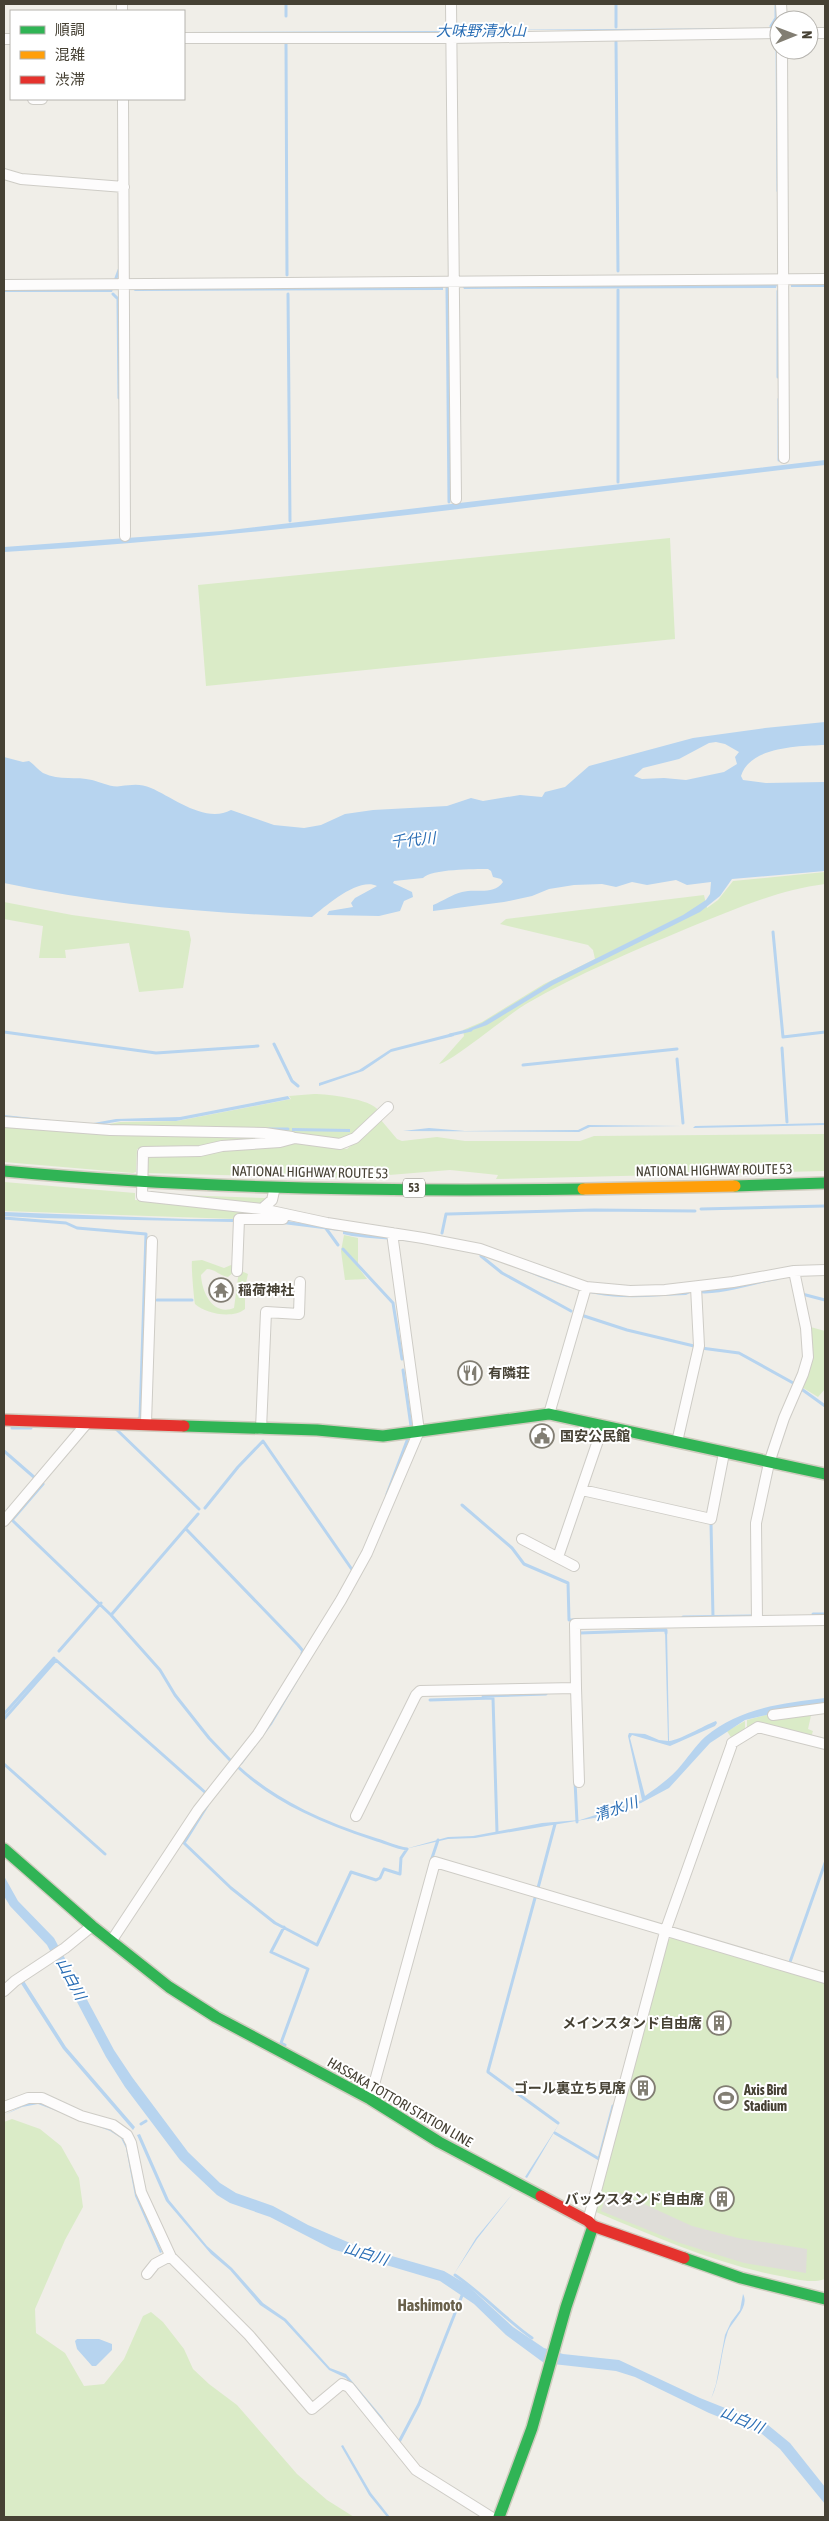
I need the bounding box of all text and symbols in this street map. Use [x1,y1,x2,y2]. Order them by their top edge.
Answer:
legend [10,10,185,100]
north arrow [769,10,819,60]
text: 順調 [55,21,85,38]
water label: 大味野清水山 [436,22,527,39]
text: N [799,31,815,39]
text: 混雑 [55,46,85,63]
text: 渋滞 [55,71,85,88]
water label: 千代川 [390,829,438,850]
street label: NATIONAL HIGHWAY ROUTE 53 [635,1161,793,1179]
street label: NATIONAL HIGHWAY ROUTE 53 [231,1163,389,1181]
road number: 53 [403,1178,425,1198]
temple icon: 稲荷神社 [208,1277,234,1303]
place label: 稲荷神社 [238,1282,294,1298]
restaurant icon: 有隣荘 [457,1360,483,1386]
place label: 有隣荘 [488,1365,530,1381]
public building icon: 国安公民館 [529,1423,555,1449]
place label: 国安公民館 [560,1428,630,1444]
water label: 清水川 [592,1793,642,1824]
water label: 山白川 [53,1955,90,2004]
building icon: メインスタンド自由席 [706,2010,732,2036]
place label: メインスタンド自由席 [562,2015,702,2031]
street label: HASSAKA TOTTORI STATION LINE [325,2054,475,2150]
building icon: ゴール裏立ち見席 [630,2075,656,2101]
place label: ゴール裏立ち見席 [514,2080,626,2096]
place label: Axis Bird Stadium [743,2082,788,2114]
sports icon: Axis Bird Stadium [713,2085,739,2111]
building icon: バックスタンド自由席 [709,2186,735,2212]
place label: バックスタンド自由席 [564,2191,704,2207]
water label: 山白川 [342,2239,392,2269]
district label: Hashimoto [398,2296,463,2314]
water label: 山白川 [718,2403,768,2437]

